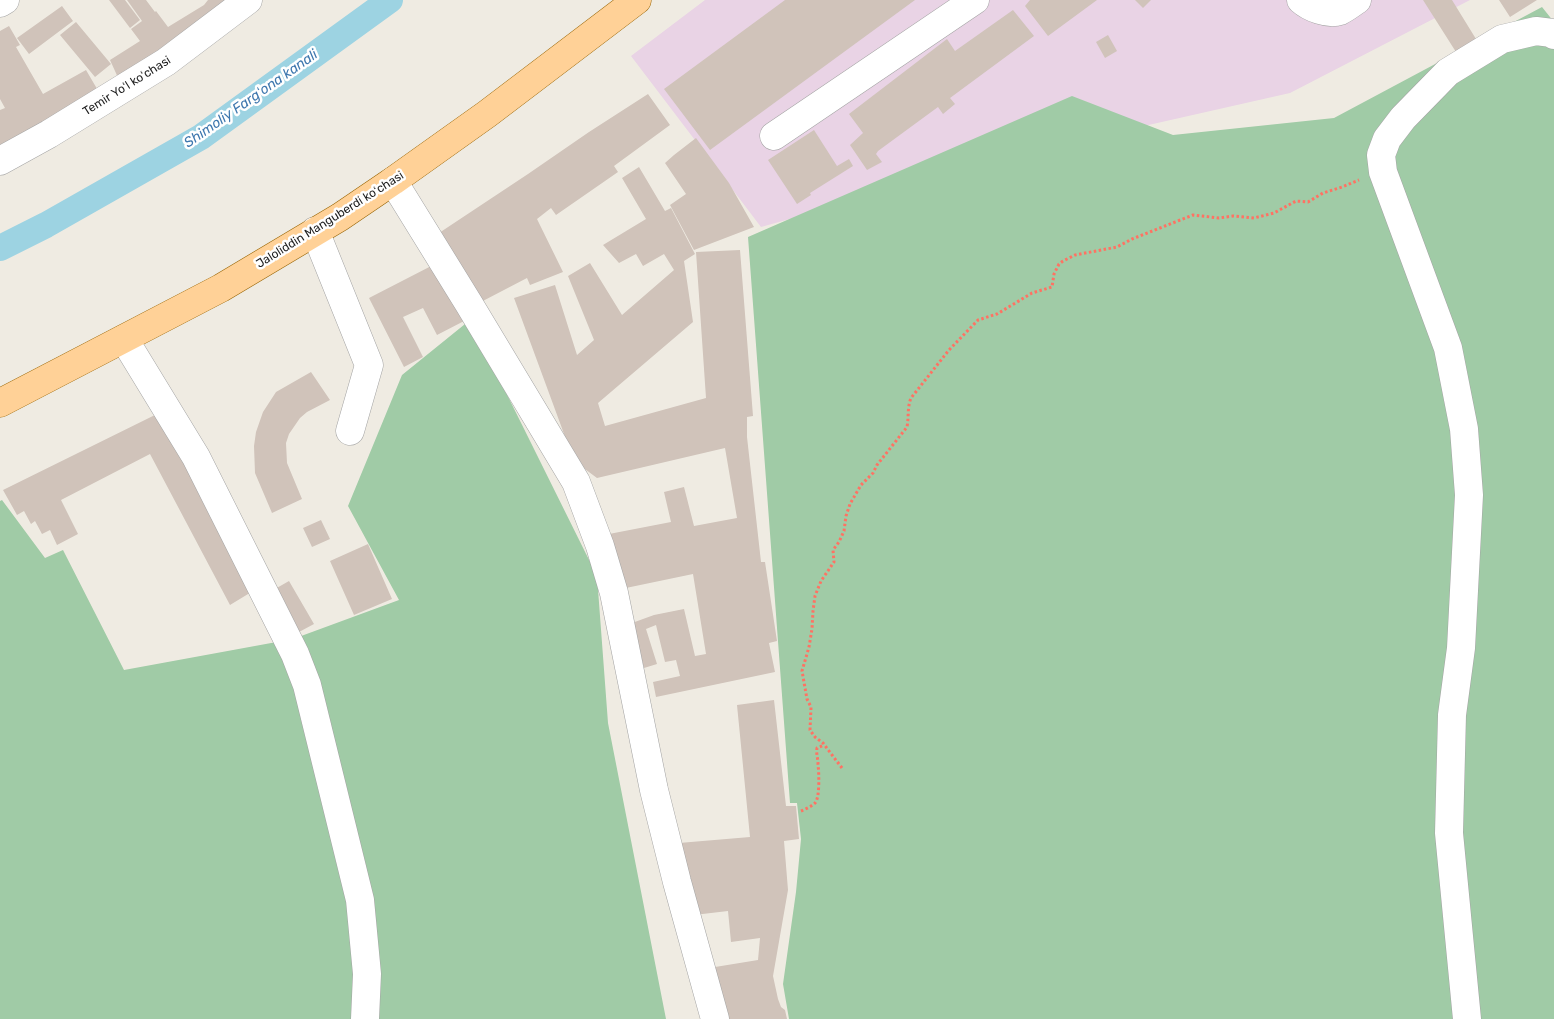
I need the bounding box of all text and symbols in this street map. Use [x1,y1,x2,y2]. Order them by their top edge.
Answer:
water label: Shimoliy Fargʻona kanali [181,46,321,152]
street label: Temir Yoʻl koʻchasi [80,53,174,119]
street label: Jaloliddin Manguberdi koʻchasi [254,168,406,272]

